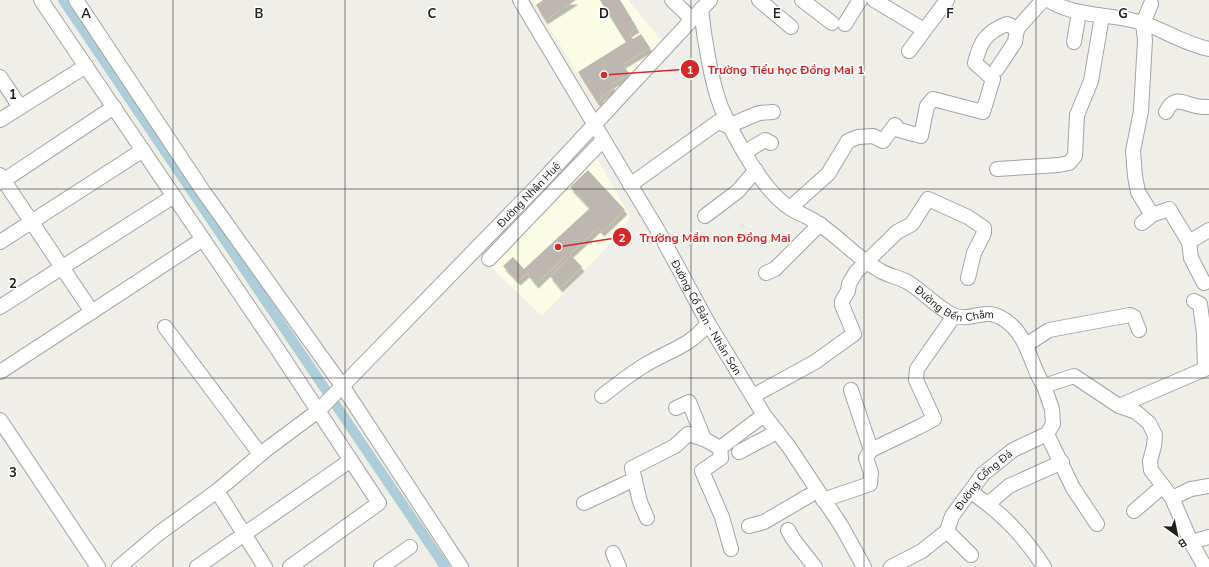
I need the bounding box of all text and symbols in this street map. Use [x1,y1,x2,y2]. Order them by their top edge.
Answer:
text: A [81,5,91,23]
text: B [255,5,264,23]
text: C [428,5,437,23]
text: D [599,5,609,23]
text: E [773,5,781,23]
text: F [946,5,954,23]
text: G [1118,5,1128,23]
callout: Trường Tiểu học Đồng Mai 1 [680,57,873,81]
text: 1 [686,62,694,78]
text: Trường Tiểu học Đồng Mai 1 [708,62,864,78]
text: 1 [9,86,17,104]
street label: Đường Nhân Huệ [493,158,564,231]
callout: Trường Mầm non Đồng Mai [612,225,799,249]
text: 2 [618,230,626,246]
text: Trường Mầm non Đồng Mai [639,230,791,246]
street label: Đường Cổ Bản - Nhân Sơn [667,256,745,378]
text: 2 [9,275,17,293]
street label: Đường Bến Chằm [911,281,995,325]
street label: Đường Cống Đá [951,446,1015,514]
text: 3 [9,464,17,482]
north arrow [1157,515,1197,555]
text: B [1175,535,1189,551]

